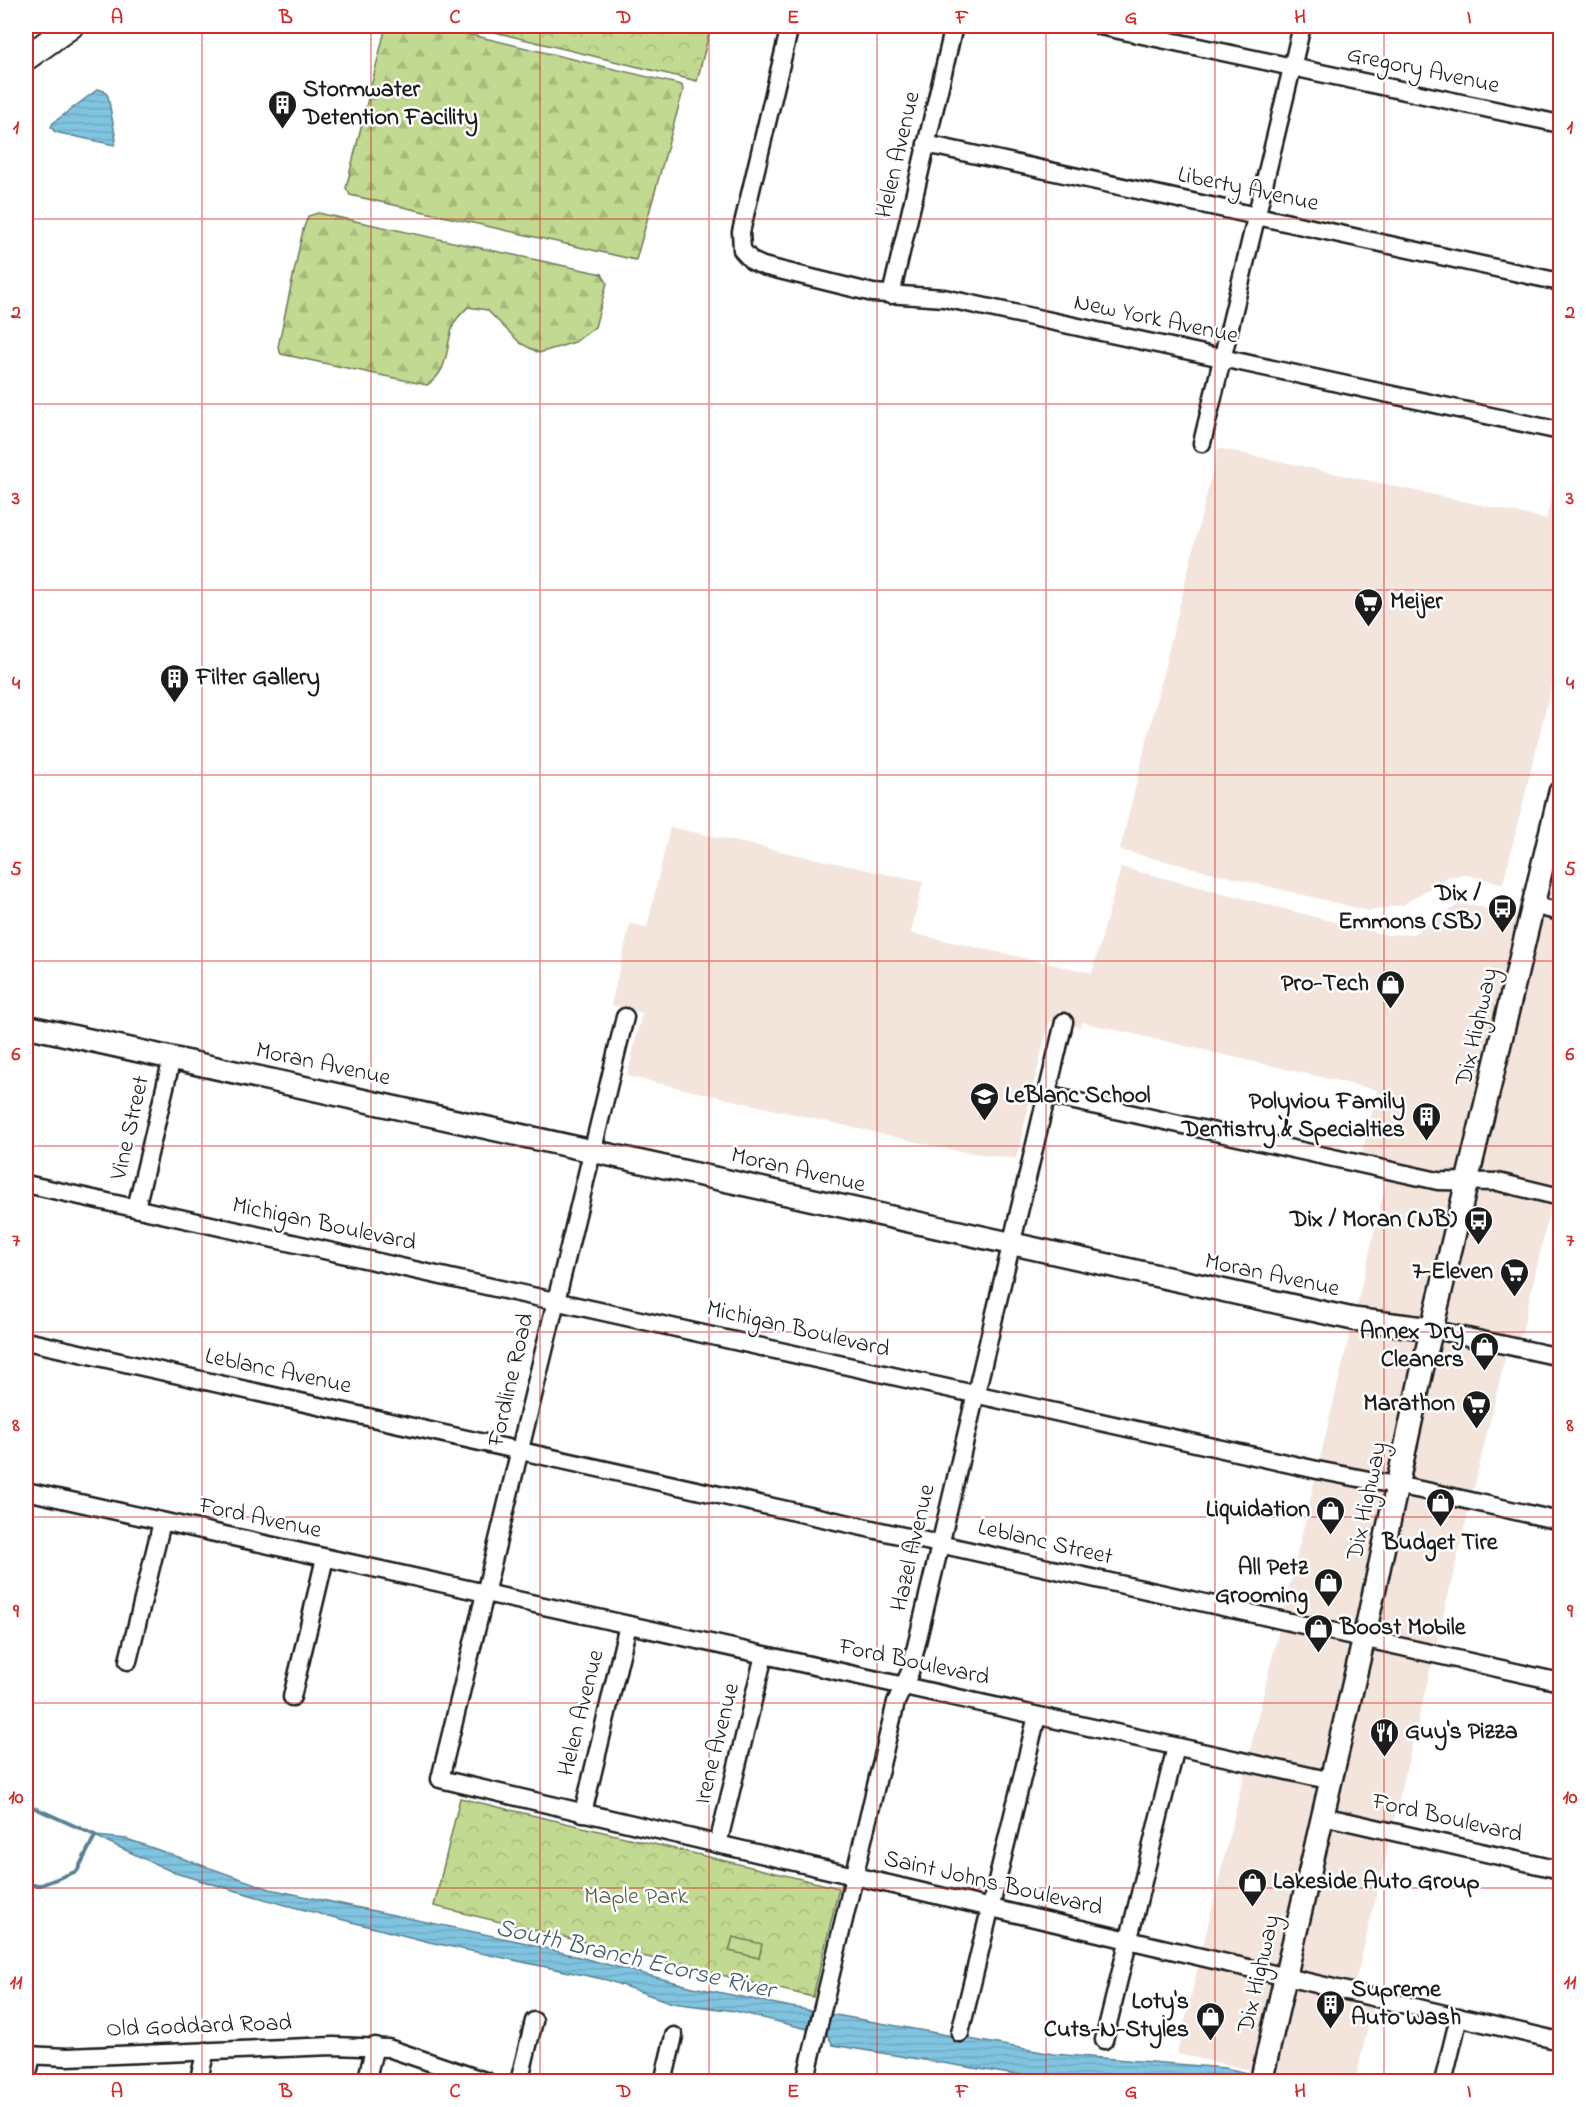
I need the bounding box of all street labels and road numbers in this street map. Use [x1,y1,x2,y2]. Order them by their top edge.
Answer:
street label: Gregory Avenue [1343,38,1503,105]
street label: Helen Avenue [867,88,931,222]
street label: Liberty Avenue [1174,158,1322,223]
street label: New York Avenue [1071,286,1242,355]
street label: Dix Highway [1447,964,1510,1091]
street label: Moran Avenue [252,1034,394,1096]
street label: Vine Street [102,1072,160,1184]
street label: Moran Avenue [727,1139,869,1204]
street label: Michigan Boulevard [229,1188,420,1262]
street label: Moran Avenue [1201,1245,1343,1307]
street label: Michigan Boulevard [703,1292,894,1368]
street label: Fordline Road [479,1309,544,1451]
street label: Leblanc Avenue [202,1339,355,1405]
street label: Dix Highway [1338,1439,1399,1565]
street label: Hazel Avenue [882,1481,946,1615]
street label: Ford Avenue [194,1489,325,1549]
street label: Leblanc Street [974,1510,1116,1576]
street label: Ford Boulevard [835,1630,993,1696]
street label: Helen Avenue [549,1646,615,1780]
street label: Irene Avenue [686,1679,750,1808]
street label: Ford Boulevard [1368,1785,1526,1853]
street label: Saint Johns Boulevard [880,1842,1106,1926]
street label: Dix Highway [1229,1911,1292,2038]
street label: Old Goddard Road [106,2006,293,2048]

